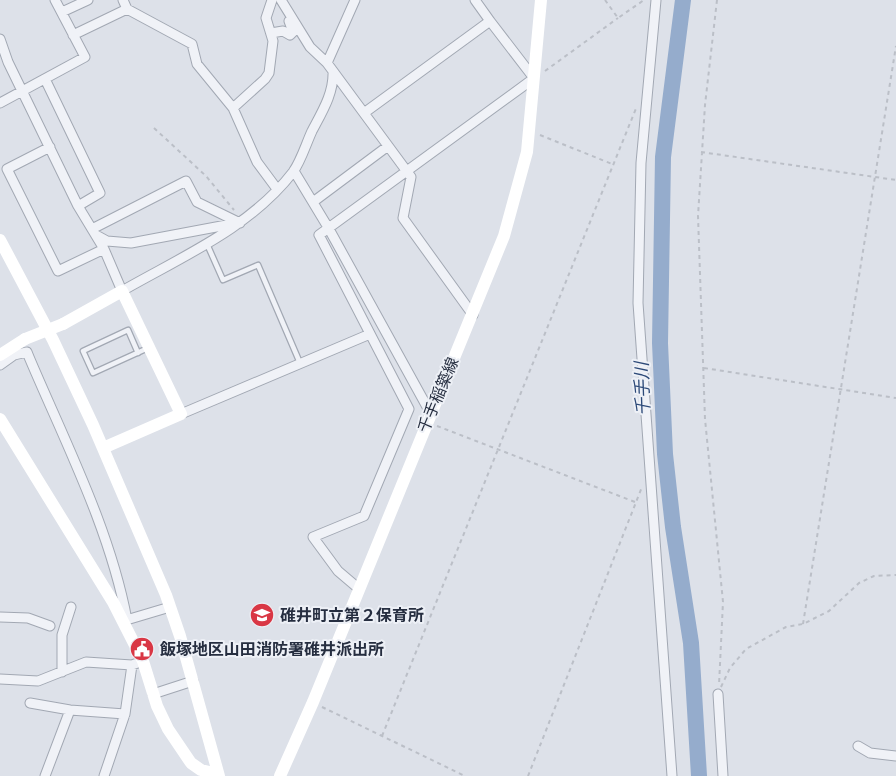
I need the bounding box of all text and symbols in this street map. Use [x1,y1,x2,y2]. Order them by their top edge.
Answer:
street label: 千手稲築線 [414,354,462,436]
water label: 千手川 [630,360,653,416]
school or university icon: 碓井町立第２保育所 [249,602,275,628]
place label: 碓井町立第２保育所 [280,606,424,625]
public building icon: 飯塚地区山田消防署碓井派出所 [129,636,155,662]
place label: 飯塚地区山田消防署碓井派出所 [159,640,384,659]

